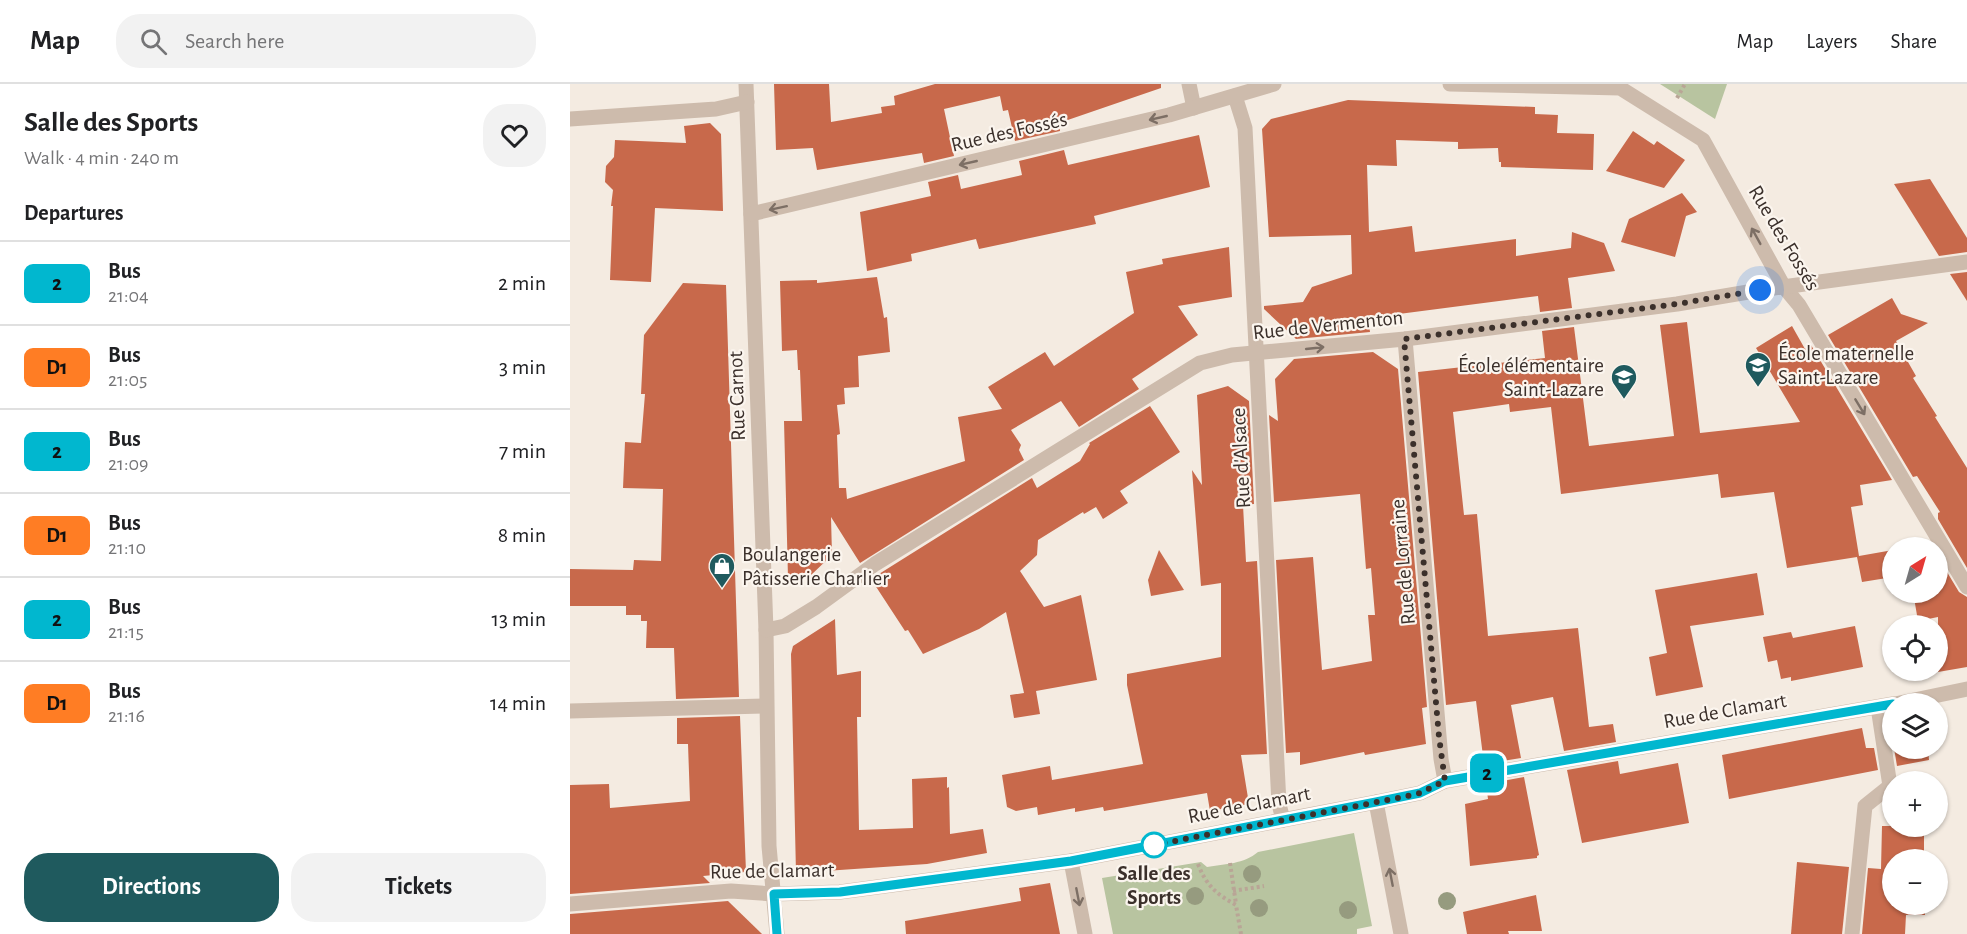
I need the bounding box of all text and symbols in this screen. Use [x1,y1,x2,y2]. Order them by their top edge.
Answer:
search box [116,14,536,68]
icon: search [137,25,170,58]
text: Map [30,27,80,55]
text: Search here [185,30,284,52]
text: Map [1737,31,1773,52]
text: Layers [1806,31,1857,52]
text: Share [1890,31,1937,52]
button: heart [483,104,546,167]
street label: Rue des Fossés [949,108,1069,156]
text: Salle des Sports [24,109,198,137]
one-way arrow [1149,112,1168,124]
text: Walk · 4 min · 240 m [24,148,179,168]
one-way arrow [959,158,978,169]
street label: Rue des Fossés [1744,182,1824,294]
text: Departures [24,202,124,224]
one-way arrow [769,203,789,214]
one-way arrow [1750,227,1761,245]
text: Bus [108,260,141,282]
text: 2 min [498,272,546,294]
text: 2 [52,273,62,294]
your location [1745,275,1775,305]
text: 21:04 [108,286,149,306]
street label: Rue de Vermenton [1252,307,1404,343]
place label: École maternelle Saint-Lazare [1778,341,1914,388]
one-way arrow [1305,342,1324,353]
text: Bus [108,344,141,366]
street label: Rue Carnot [725,350,749,441]
school or university icon: École maternelle Saint-Lazare [1743,350,1773,388]
place label: École élémentaire Saint-Lazare [1458,353,1604,400]
text: 3 min [499,356,546,378]
text: D1 [46,357,68,378]
school or university icon: École élémentaire Saint-Lazare [1609,362,1639,400]
text: 21:05 [108,370,147,390]
one-way arrow [1854,398,1866,415]
street label: Rue d'Alsace [1228,407,1254,509]
text: Bus [108,428,141,450]
text: 7 min [499,440,546,462]
text: 2 [52,441,62,462]
text: 21:09 [108,454,149,474]
street label: Rue de Lorraine [1387,498,1419,626]
text: Bus [108,512,141,534]
text: 8 min [498,524,546,546]
text: D1 [46,525,68,546]
north arrow [1882,537,1948,603]
map controls [1882,537,1948,915]
text: 21:10 [108,538,146,558]
place label: Boulangerie Pâtisserie Charlier [742,544,889,589]
shop icon: Boulangerie Pâtisserie Charlier [707,551,737,589]
text: Bus [108,596,141,618]
text: 13 min [491,608,546,630]
text: 2 [52,609,62,630]
button: locate [1882,615,1948,681]
text: 21:15 [108,622,144,642]
text: Bus [108,680,141,702]
street label: Rue de Clamart [1662,690,1788,732]
text: 14 min [490,692,546,714]
text: D1 [46,693,68,714]
button: layers [1882,693,1948,759]
text: 21:16 [108,706,145,726]
line badge: 2 [1468,754,1506,792]
text: 2 [1482,763,1492,784]
button: + [1882,771,1948,837]
street label: Rue de Clamart [1186,783,1312,827]
marker: Salle des Sports [1141,832,1167,858]
button: − [1882,849,1948,915]
button: Directions [24,853,279,922]
button: Tickets [291,853,546,922]
street label: Rue de Clamart [710,859,835,883]
place label: Salle des Sports [1117,863,1191,908]
one-way arrow [1385,867,1396,887]
one-way arrow [1073,887,1084,907]

